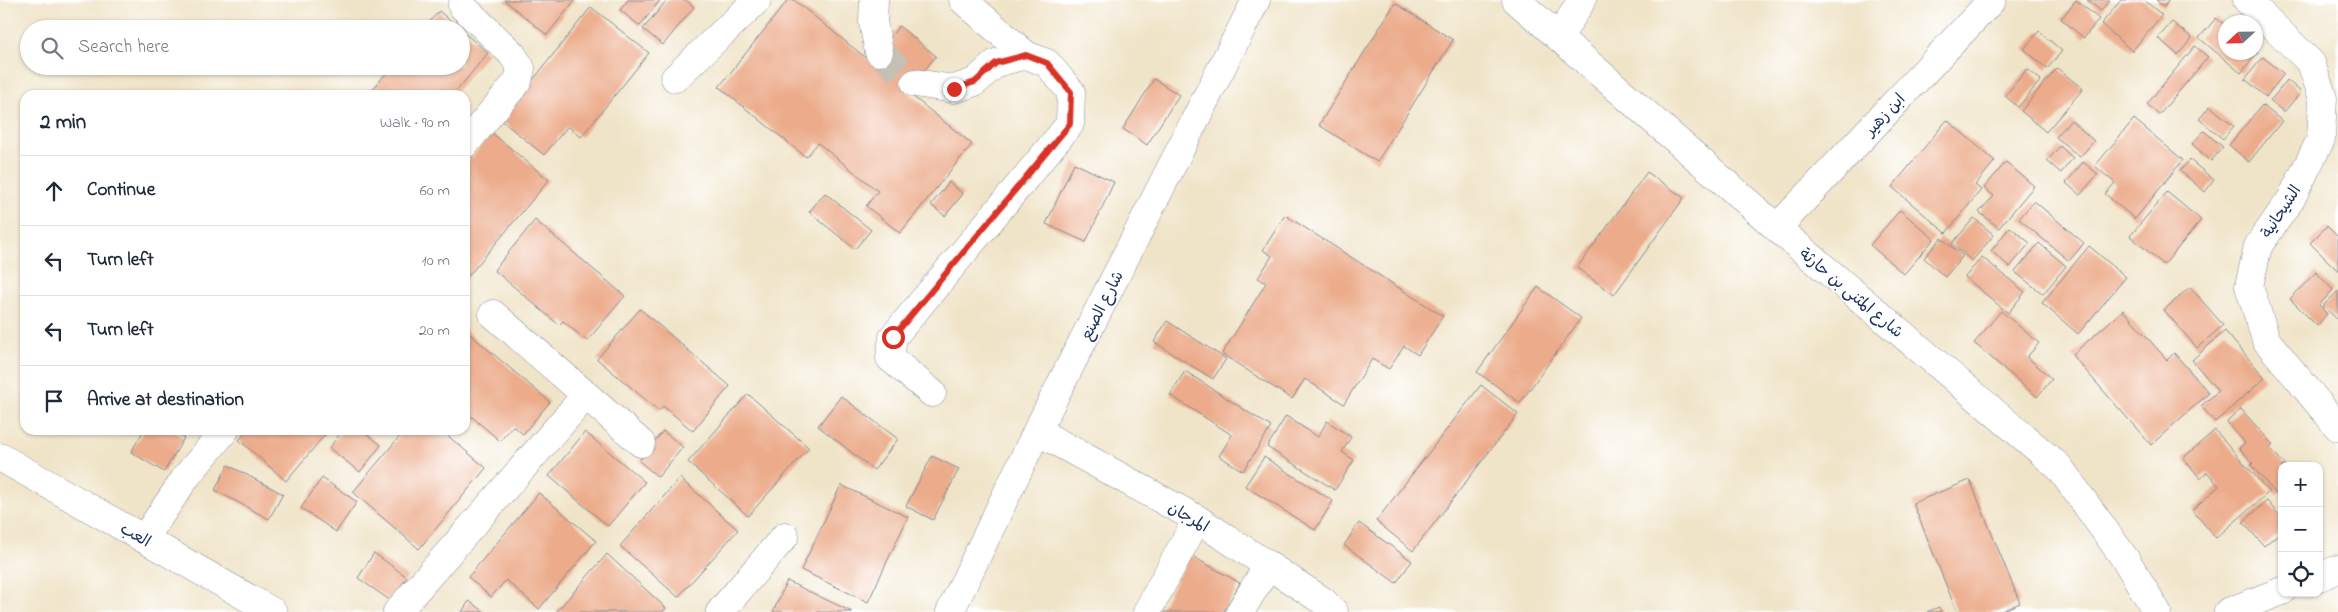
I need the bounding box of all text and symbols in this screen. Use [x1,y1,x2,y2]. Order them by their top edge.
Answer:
north arrow [2218,15,2263,60]
search box [20,20,470,75]
icon: search [38,34,66,62]
text: Search here [78,34,169,61]
route end [943,78,966,101]
street label: ابن زهير [1858,89,1912,144]
text: 2 min [40,108,86,138]
text: Walk · 90 m [380,111,450,135]
icon: ahead [40,177,68,205]
text: Continue [87,177,155,204]
text: 60 m [420,179,450,203]
street label: الشيحانية [2255,181,2308,243]
street label: شارع المثنى بن حارثة [1793,243,1908,344]
icon: left [40,247,68,275]
text: Turn left [87,247,154,274]
text: 10 m [422,249,450,273]
street label: شارع الصنع [1075,267,1131,345]
icon: left [40,317,68,345]
text: Turn left [87,317,154,344]
text: 20 m [419,319,450,343]
route start [882,326,905,349]
icon: arrive [40,387,68,415]
text: Arrive at destination [87,387,244,414]
map controls [2278,462,2323,597]
button: + [2278,462,2323,507]
street label: المرجان [1163,496,1213,539]
button: − [2278,507,2323,552]
street label: العب [115,517,155,554]
button: locate [2278,552,2323,597]

